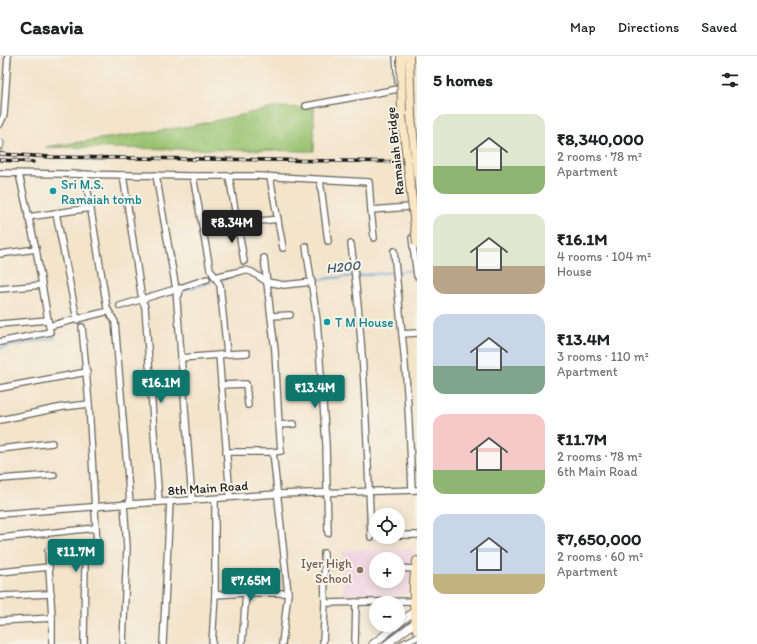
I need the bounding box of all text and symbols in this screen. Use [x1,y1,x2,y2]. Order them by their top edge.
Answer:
text: Casavia [20,16,83,39]
text: Map [570,19,596,36]
text: Directions [618,19,679,36]
text: Saved [701,19,737,36]
icon: filters [719,69,741,91]
text: 5 homes [433,70,493,90]
street label: Ramaiah Bridge [383,106,407,196]
text: ₹8,340,000 [557,129,644,149]
icon: home [465,130,513,178]
text: 2 rooms · 78 m² [557,149,642,164]
text: Apartment [557,164,618,179]
place label: Sri M.S. Ramaiah tomb [61,177,142,207]
marker: Sri M.S. Ramaiah tomb [48,186,58,196]
pin: ₹8.34M [199,210,265,244]
text: ₹8.34M [211,215,253,230]
text: ₹16.1M [557,229,608,249]
icon: home [465,230,513,278]
text: 4 rooms · 104 m² [557,249,651,264]
water label: H200 [325,257,362,277]
text: House [557,264,592,279]
place label: T M House [335,315,393,330]
marker: T M House [322,317,332,327]
text: ₹13.4M [557,329,610,349]
icon: home [465,330,513,378]
text: 3 rooms · 110 m² [557,349,649,364]
text: Apartment [557,364,618,379]
pin: ₹16.1M [128,370,194,404]
text: ₹16.1M [142,375,180,390]
pin: ₹13.4M [282,375,348,409]
text: ₹13.4M [295,380,335,395]
text: ₹11.7M [557,429,607,449]
icon: home [465,430,513,478]
text: 2 rooms · 78 m² [557,449,642,464]
text: 6th Main Road [557,464,638,479]
street label: 8th Main Road [167,478,249,498]
map controls [369,508,405,632]
button: locate [369,508,405,544]
text: ₹7,650,000 [557,529,642,549]
icon: home [465,530,513,578]
pin: ₹11.7M [43,539,109,573]
text: ₹11.7M [57,544,95,559]
text: 2 rooms · 60 m² [557,549,643,564]
button: + [369,552,405,588]
place label: Iyer High School [301,556,352,586]
text: Apartment [557,564,618,579]
marker: Iyer High School [355,565,365,575]
pin: ₹7.65M [218,568,284,602]
text: ₹7.65M [231,573,271,588]
button: − [369,596,405,632]

